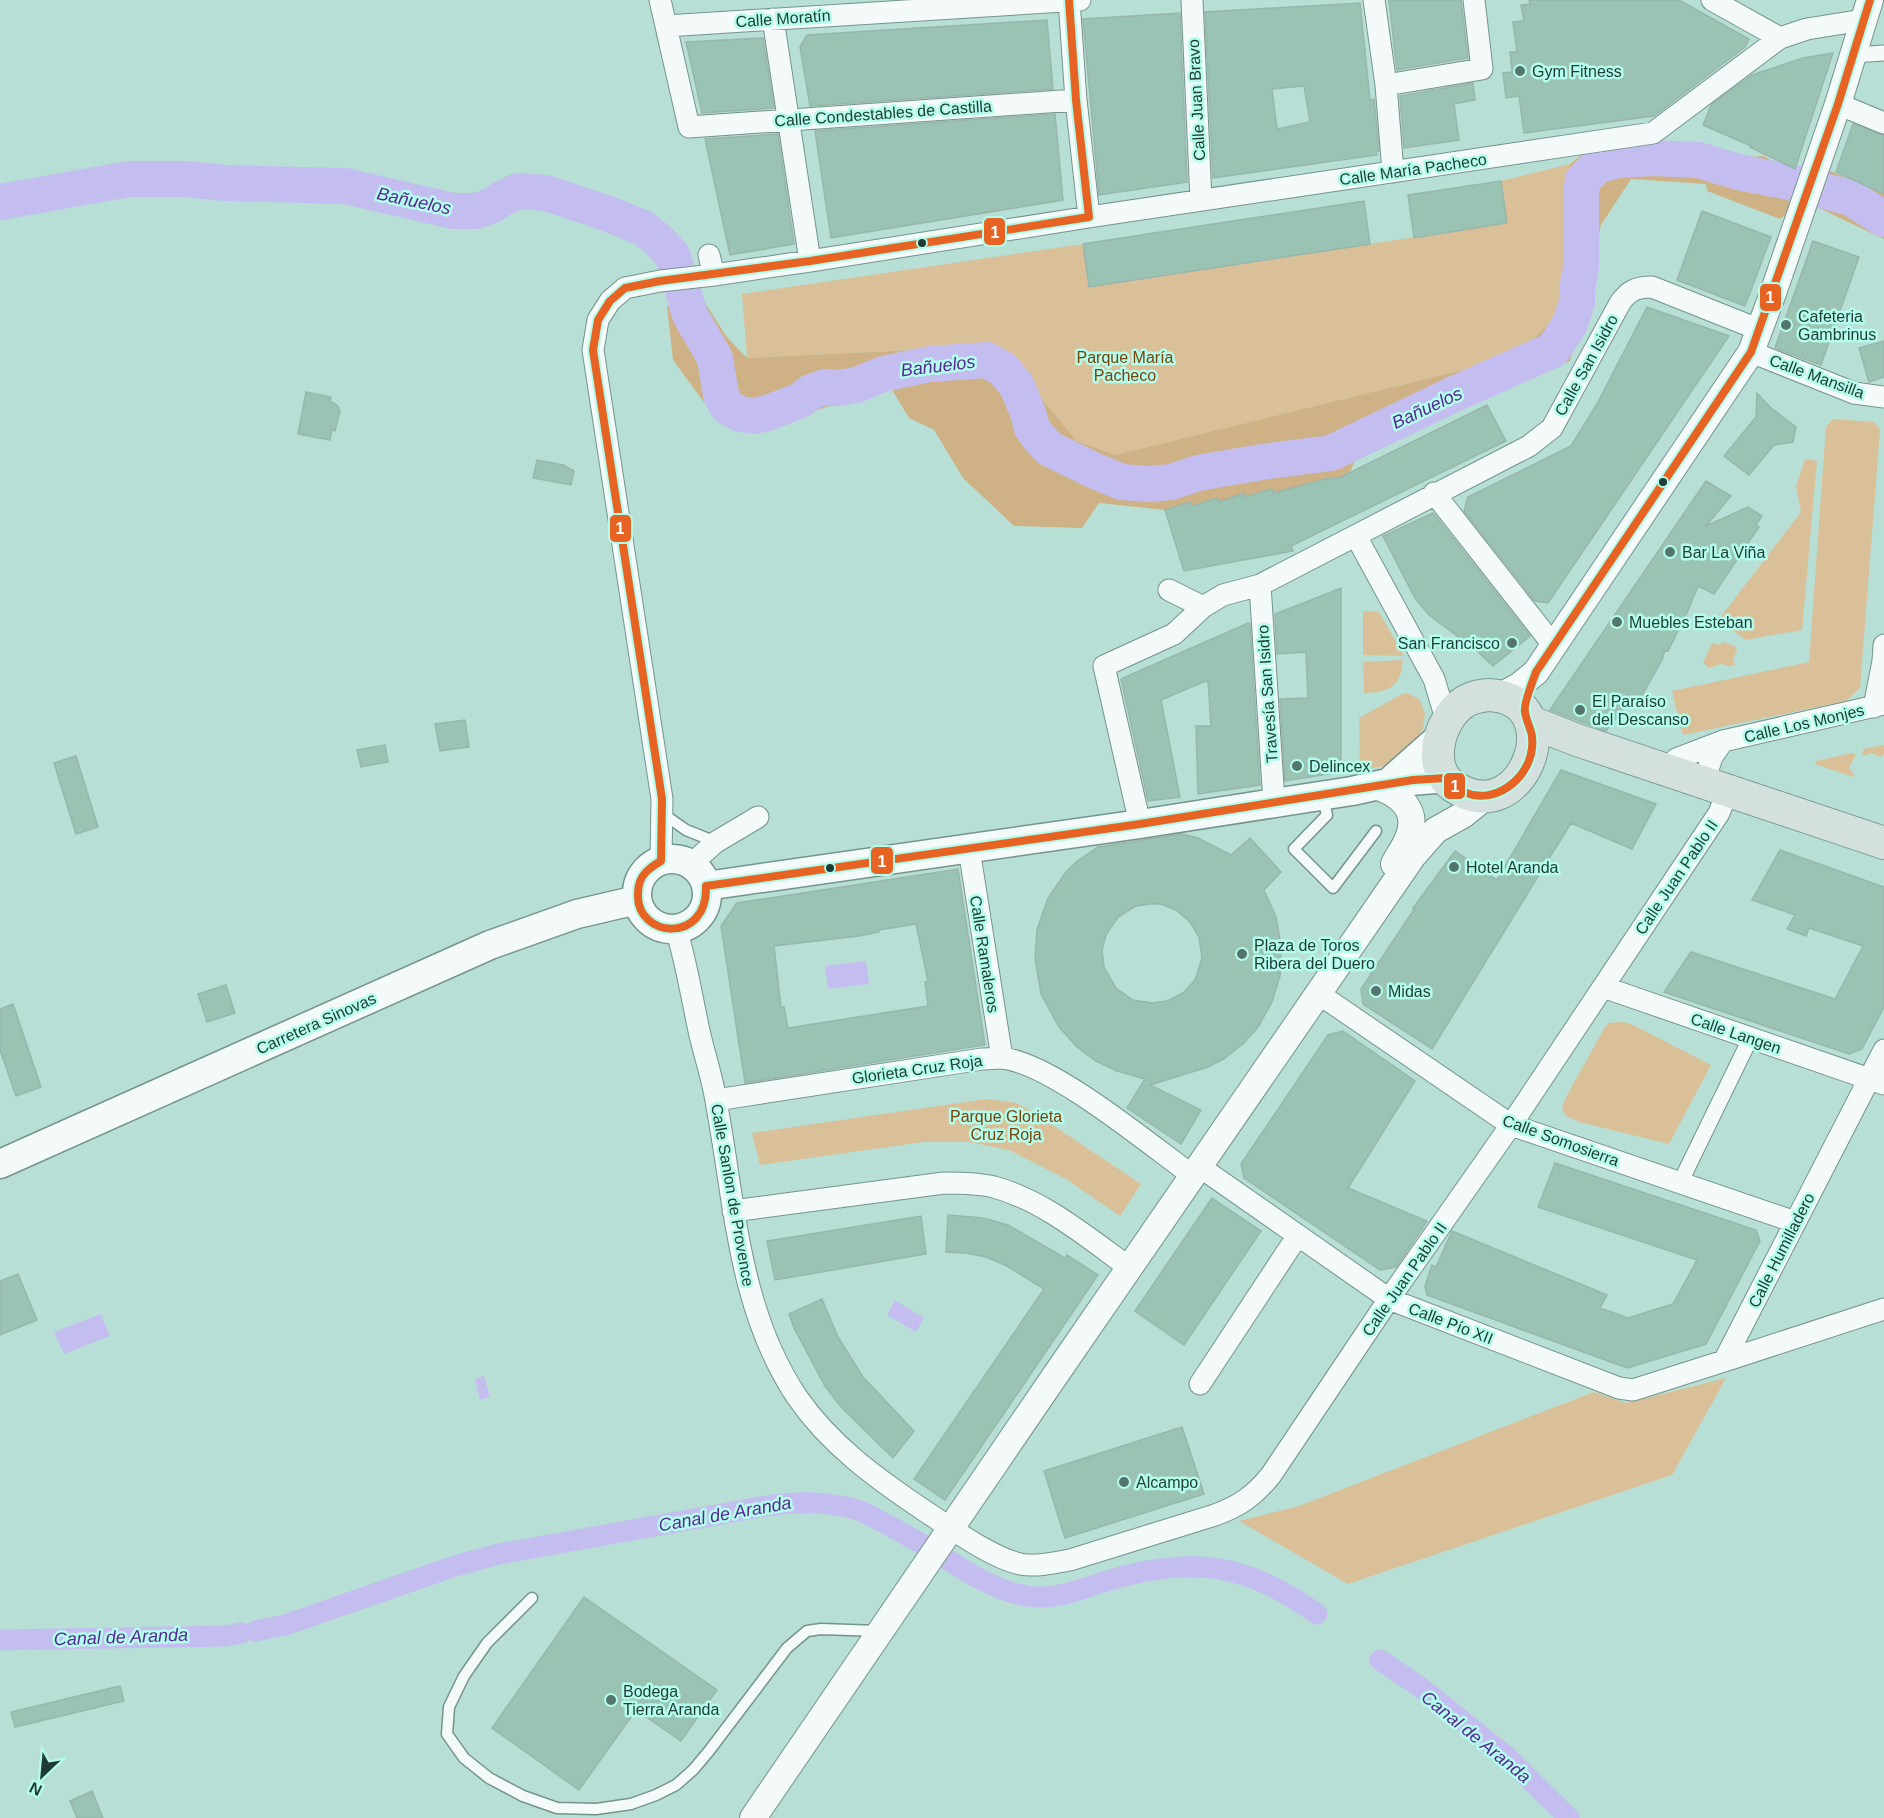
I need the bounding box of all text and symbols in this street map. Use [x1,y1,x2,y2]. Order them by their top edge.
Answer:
street label: Calle Moratín [735,7,831,30]
street label: Calle Juan Bravo [1185,39,1208,161]
place label: Gym Fitness [1532,63,1622,80]
marker: Gym Fitness [1513,64,1527,78]
street label: Calle Condestables de Castilla [774,97,992,130]
street label: Calle María Pacheco [1338,151,1488,188]
water label: Bañuelos [375,183,453,219]
line badge: 1 [983,217,1006,246]
text: 1 [991,224,1000,241]
unlabelled marker [916,237,928,249]
line badge: 1 [1759,283,1782,312]
text: 1 [1766,289,1775,306]
place label: Cafeteria Gambrinus [1798,308,1876,343]
street label: Calle San Isidro [1552,312,1621,419]
marker: Cafeteria Gambrinus [1779,318,1793,332]
park label: Parque María Pacheco [1077,349,1174,384]
street label: Calle Mansilla [1767,351,1867,402]
water label: Bañuelos [900,352,976,380]
water label: Bañuelos [1389,383,1465,433]
unlabelled marker [1657,476,1669,488]
line badge: 1 [609,514,632,543]
text: 1 [616,520,625,537]
place label: Bar La Viña [1682,544,1765,561]
marker: Bar La Viña [1663,545,1677,559]
place label: Muebles Esteban [1629,614,1753,631]
marker: Muebles Esteban [1610,615,1624,629]
street label: Travesía San Isidro [1254,624,1281,763]
place label: San Francisco [1398,635,1500,652]
marker: San Francisco [1505,636,1519,650]
place label: El Paraíso del Descanso [1592,693,1689,728]
street label: Calle Los Monjes [1742,701,1866,746]
marker: El Paraíso del Descanso [1573,703,1587,717]
place label: Delincex [1309,758,1370,775]
marker: Delincex [1290,759,1304,773]
line badge: 1 [1443,772,1466,800]
text: 1 [1451,778,1460,795]
street label: Calle Juan Pablo II [1632,817,1721,938]
line badge: 1 [870,846,894,875]
text: 1 [878,853,887,870]
place label: Hotel Aranda [1466,859,1559,876]
marker: Hotel Aranda [1447,860,1461,874]
unlabelled marker [824,862,836,874]
street label: Calle Ramaleros [967,894,1002,1014]
place label: Plaza de Toros Ribera del Duero [1254,937,1375,972]
marker: Plaza de Toros Ribera del Duero [1235,947,1249,961]
place label: Midas [1388,983,1431,1000]
marker: Midas [1369,984,1383,998]
street label: Carretera Sinovas [254,989,379,1057]
street label: Calle Langen [1688,1010,1783,1057]
street label: Glorieta Cruz Roja [851,1052,984,1087]
street label: Calle Sanlon de Provence [708,1103,757,1288]
park label: Parque Glorieta Cruz Roja [950,1108,1062,1143]
street label: Calle Somosierra [1500,1111,1621,1169]
street label: Calle Humilladero [1745,1190,1818,1310]
street label: Calle Juan Pablo II [1359,1219,1450,1339]
street label: Calle Pío XII [1406,1300,1495,1347]
place label: Alcampo [1136,1474,1198,1491]
marker: Alcampo [1117,1475,1131,1489]
water label: Canal de Aranda [657,1492,793,1536]
water label: Canal de Aranda [53,1625,189,1649]
place label: Bodega Tierra Aranda [623,1683,719,1718]
water label: Canal de Aranda [1417,1687,1535,1787]
marker: Bodega Tierra Aranda [604,1693,618,1707]
north arrow [12,1746,72,1806]
text: N [27,1779,45,1799]

